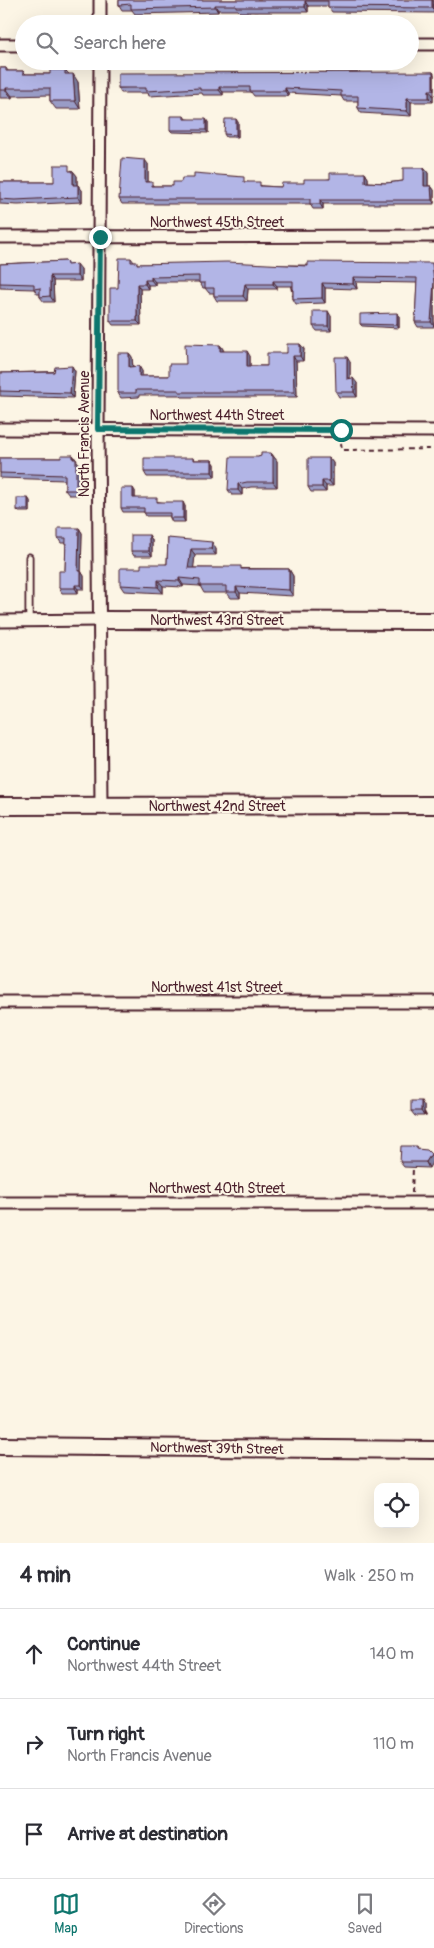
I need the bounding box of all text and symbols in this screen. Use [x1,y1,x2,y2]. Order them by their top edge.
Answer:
search box [15,15,419,70]
icon: search [33,29,61,57]
text: Search here [73,31,166,55]
street label: Northwest 45th Street [150,214,285,231]
route end [89,226,112,249]
street label: North Francis Avenue [76,371,93,497]
street label: Northwest 44th Street [150,407,285,424]
route start [330,419,353,442]
street label: Northwest 43rd Street [150,612,284,629]
street label: Northwest 42nd Street [148,798,286,815]
street label: Northwest 41st Street [151,979,283,996]
street label: Northwest 40th Street [149,1180,286,1197]
street label: Northwest 39th Street [150,1439,284,1458]
map controls [374,1483,419,1528]
button: locate [374,1483,419,1528]
text: 4 min [20,1562,71,1589]
text: Walk · 250 m [324,1566,414,1586]
text: Continue [67,1632,140,1656]
icon: ahead [20,1640,48,1668]
text: 140 m [370,1644,414,1664]
text: Northwest 44th Street [67,1656,221,1676]
text: Turn right [67,1722,145,1746]
icon: right [20,1730,48,1758]
text: 110 m [373,1734,414,1754]
text: North Francis Avenue [67,1746,212,1766]
icon: arrive [20,1820,48,1848]
text: Arrive at destination [67,1822,228,1846]
tab: Map [52,1890,80,1937]
tab: Directions [184,1890,243,1937]
tab: Saved [347,1890,382,1937]

